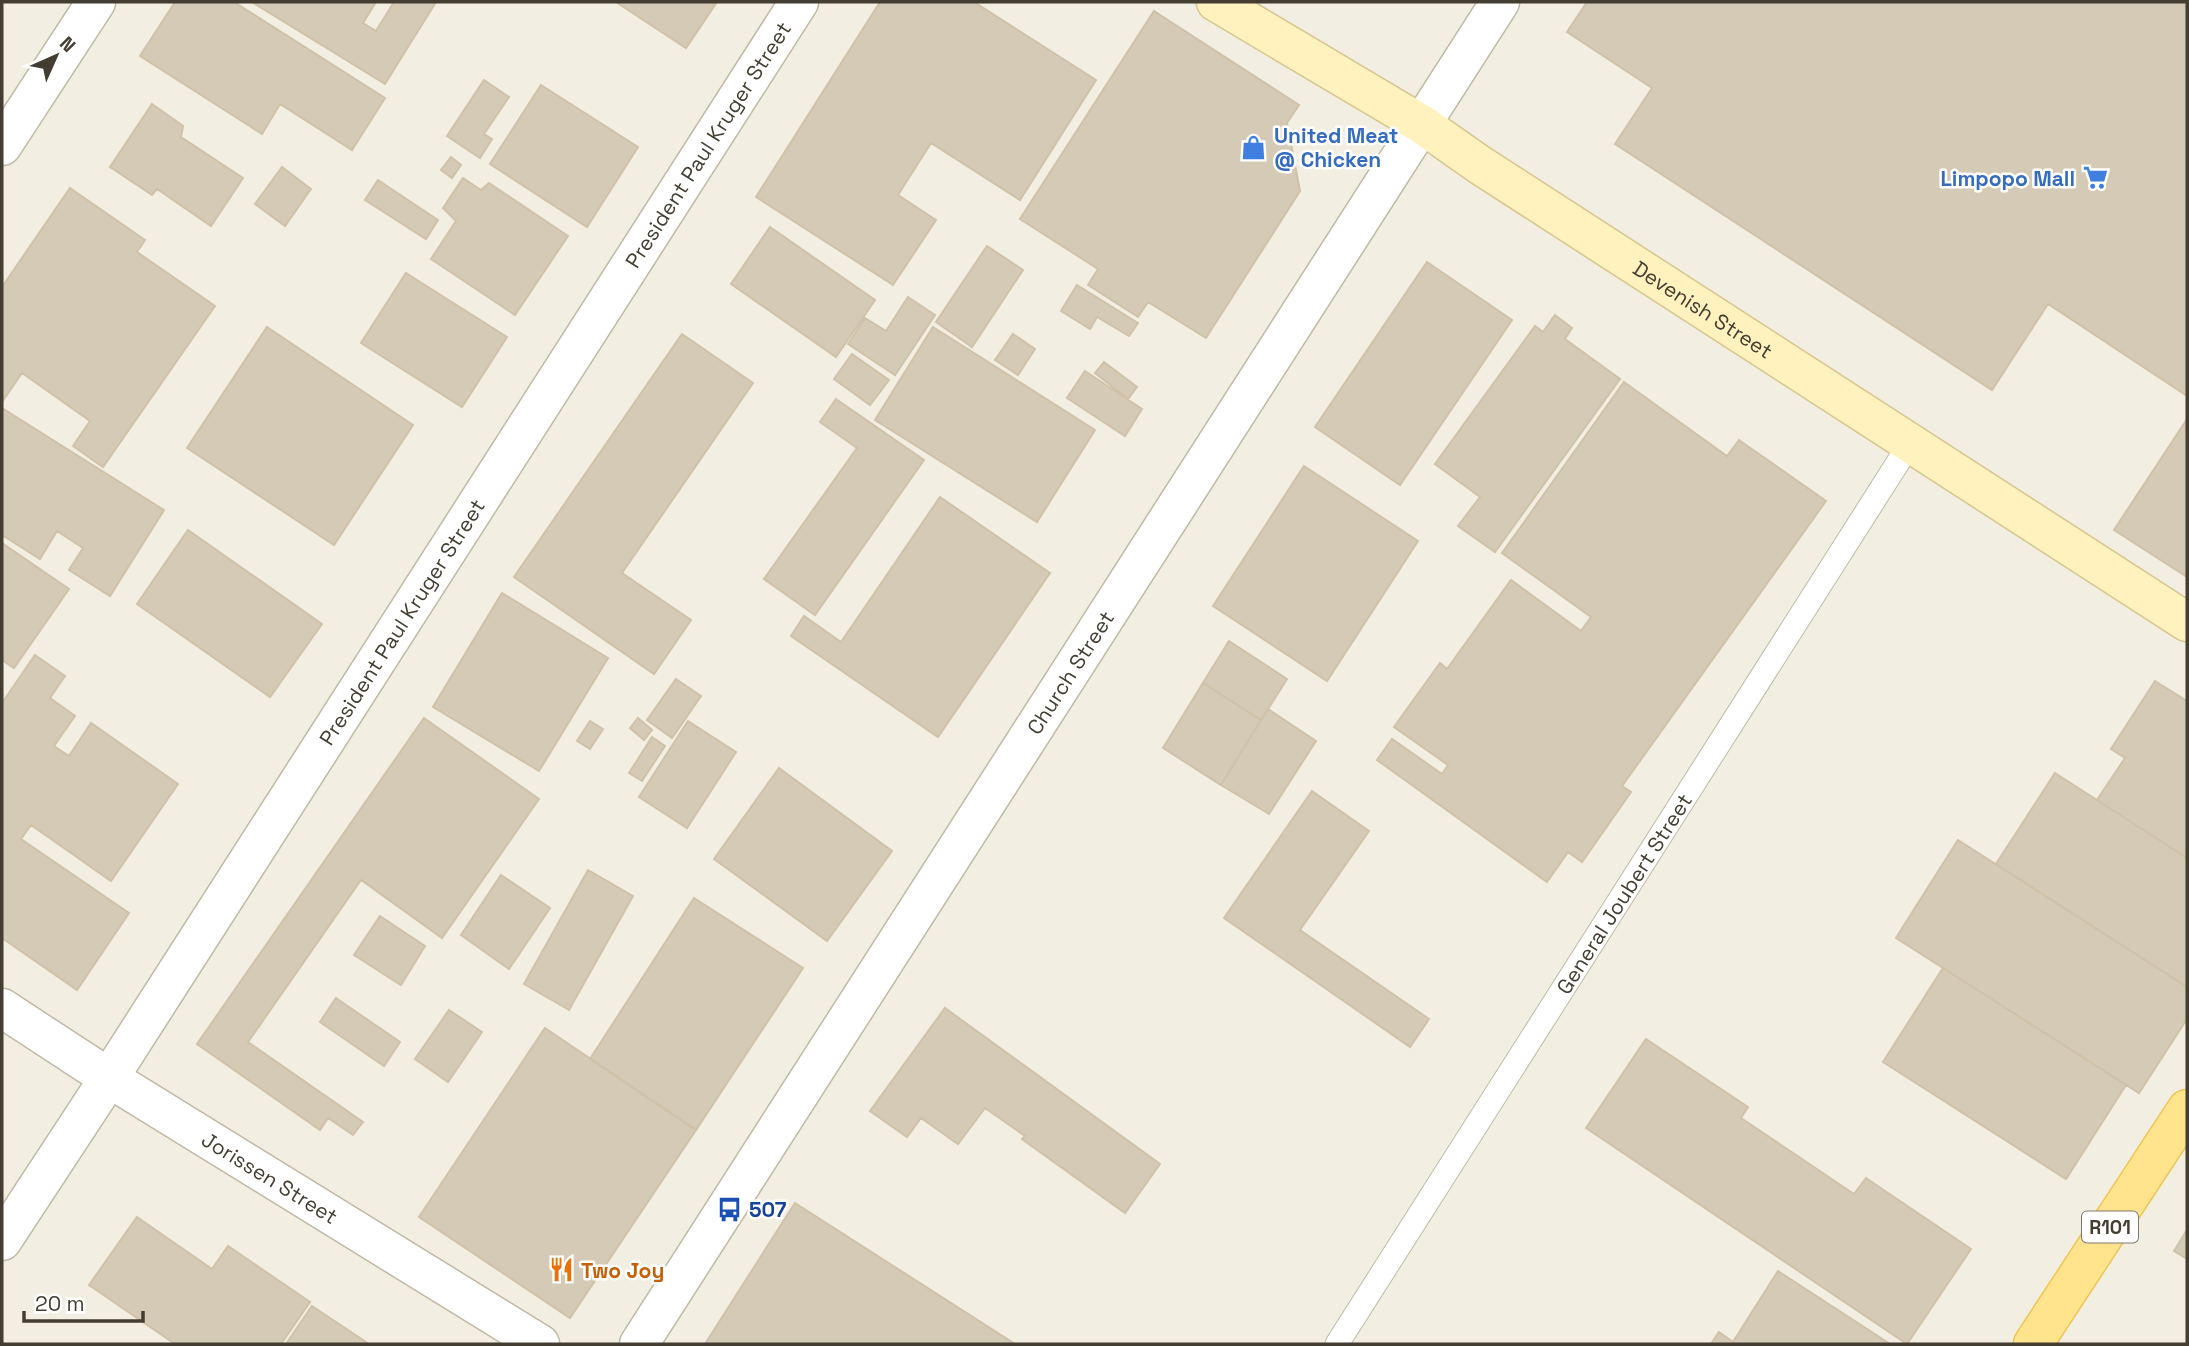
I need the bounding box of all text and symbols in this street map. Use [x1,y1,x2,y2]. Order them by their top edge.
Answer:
street label: President Paul Kruger Street [619,16,797,273]
north arrow [21,21,91,91]
text: N [54,31,81,58]
place label: United Meat @ Chicken [1274,122,1398,173]
shop icon: United Meat @ Chicken [1240,133,1268,161]
supermarket icon: Limpopo Mall [2081,164,2109,192]
place label: Limpopo Mall [1940,165,2075,192]
street label: Devenish Street [1628,254,1778,364]
street label: President Paul Kruger Street [313,494,490,750]
street label: Church Street [1020,605,1120,739]
street label: General Joubert Street [1550,788,1698,999]
street label: Jorissen Street [197,1125,343,1230]
bus stop icon: 507 [715,1195,743,1223]
place label: 507 [749,1196,787,1223]
road number: R101 [2082,1212,2138,1242]
restaurant icon: Two Joy [547,1256,575,1284]
place label: Two Joy [581,1257,664,1284]
scale bar [24,1280,144,1324]
text: 20 m [35,1290,85,1317]

